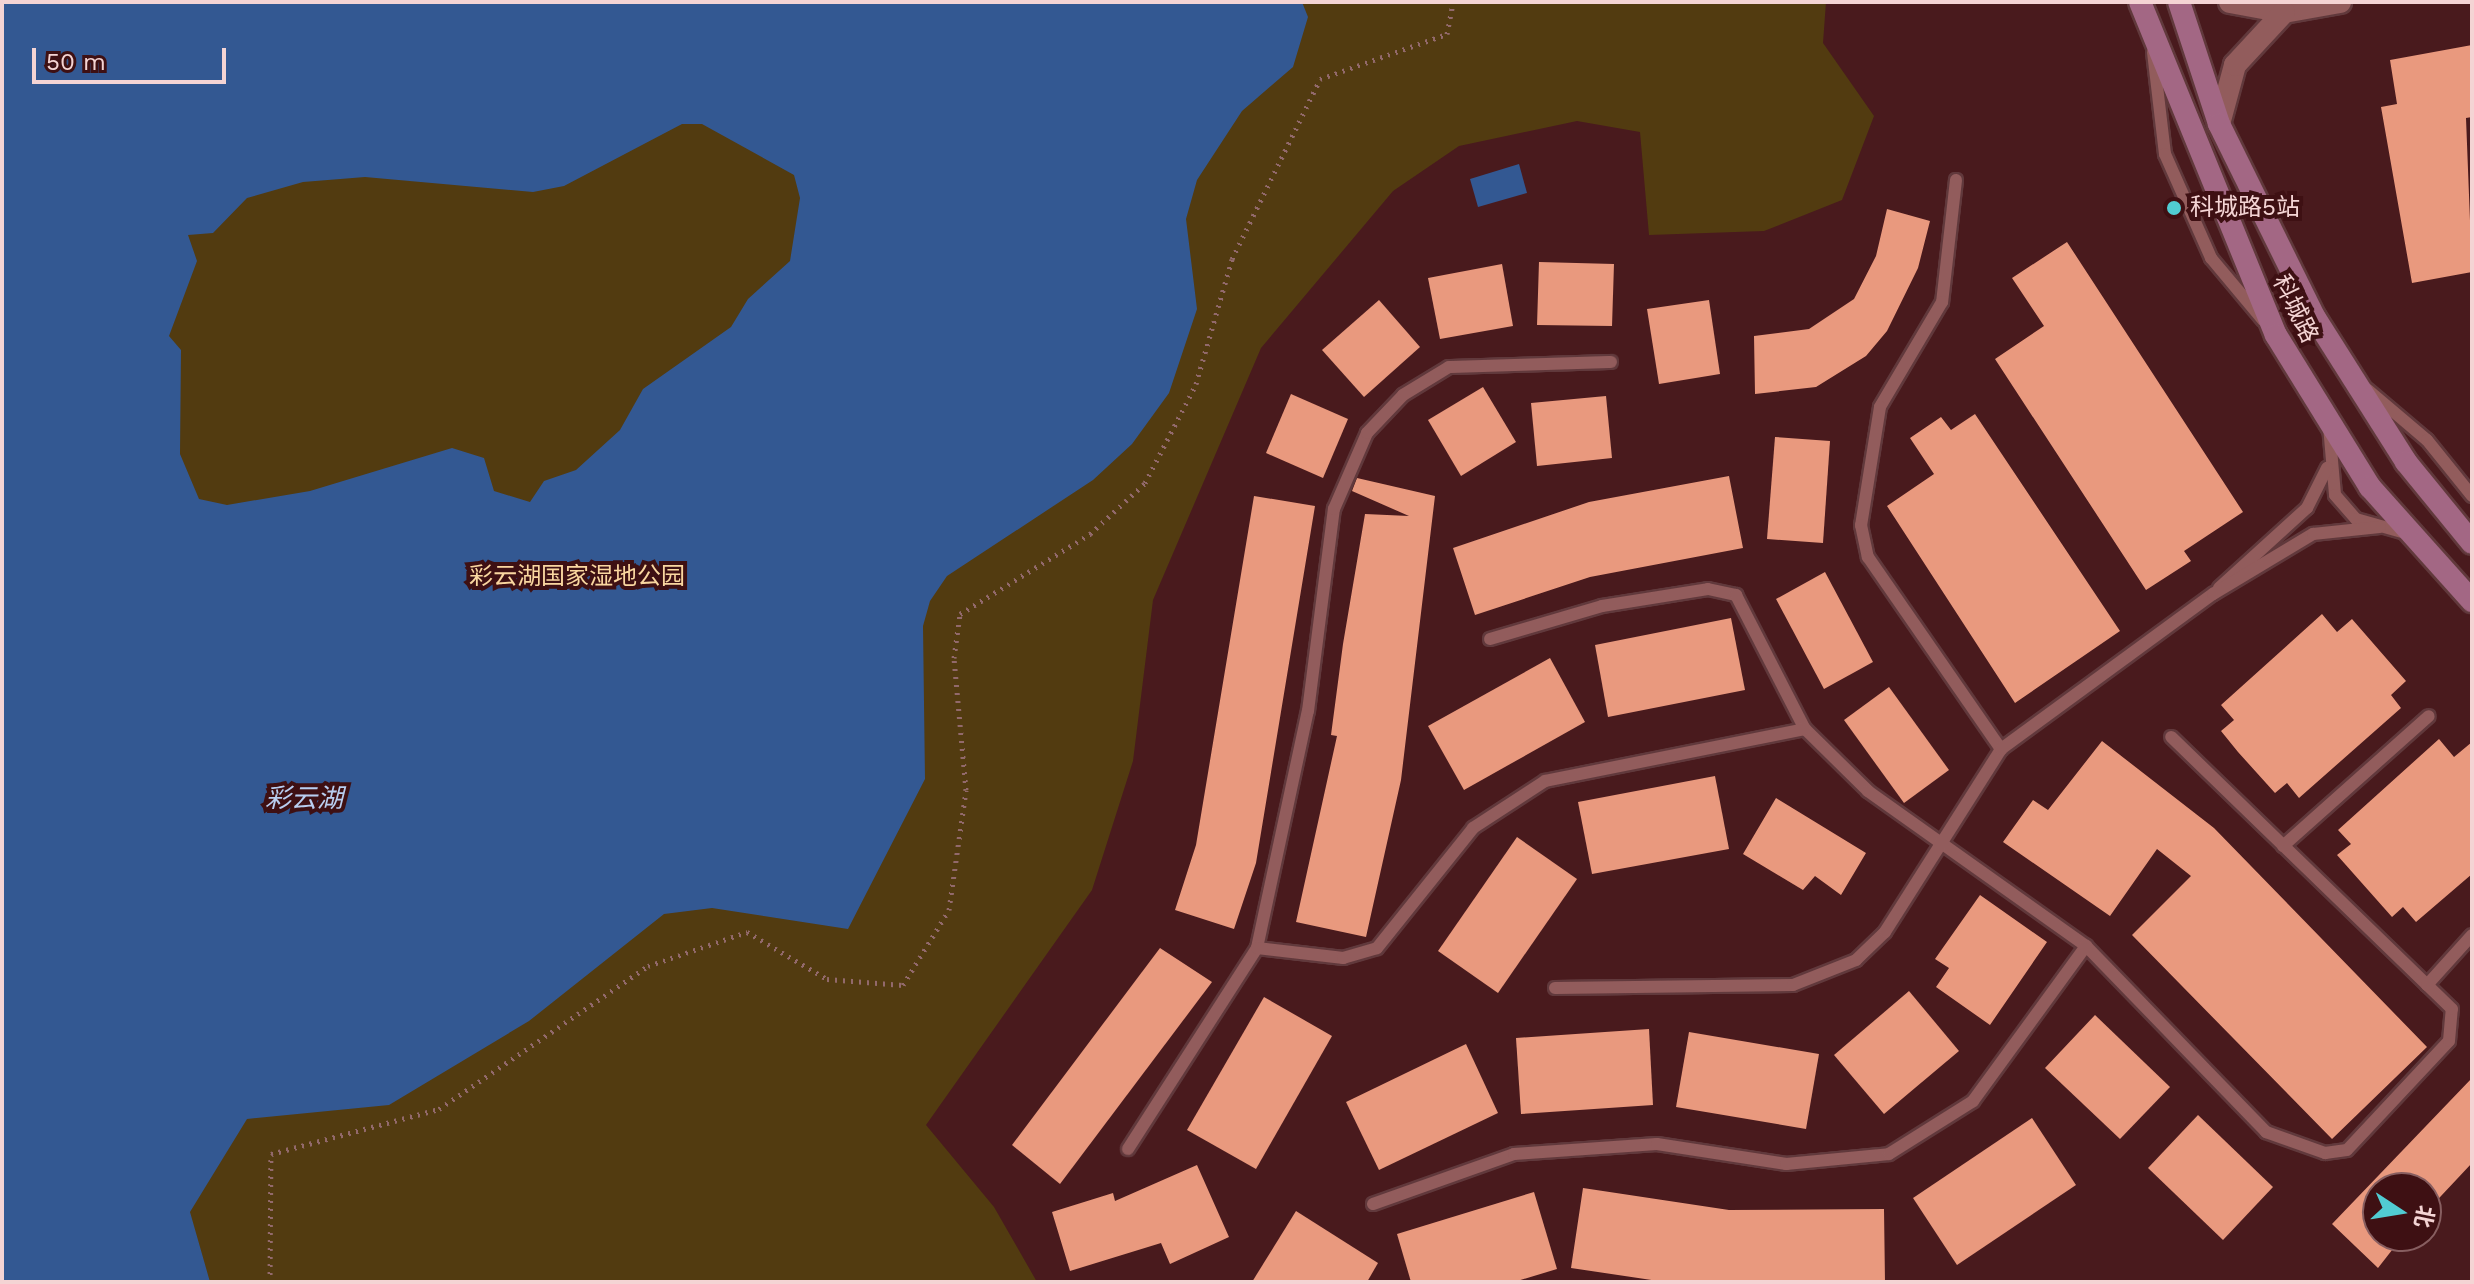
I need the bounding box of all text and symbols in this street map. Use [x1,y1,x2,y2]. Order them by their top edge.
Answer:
scale bar [36,32,230,82]
text: 50 m [46,48,106,76]
place label: 科城路5站 [2190,194,2300,222]
marker: 科城路5站 [2165,199,2183,217]
street label: 科城路 [2266,270,2324,348]
park label: 彩云湖国家湿地公园 [469,563,685,591]
water label: 彩云湖 [265,783,343,815]
north arrow [2362,1172,2442,1252]
text: 北 [2409,1203,2439,1230]

